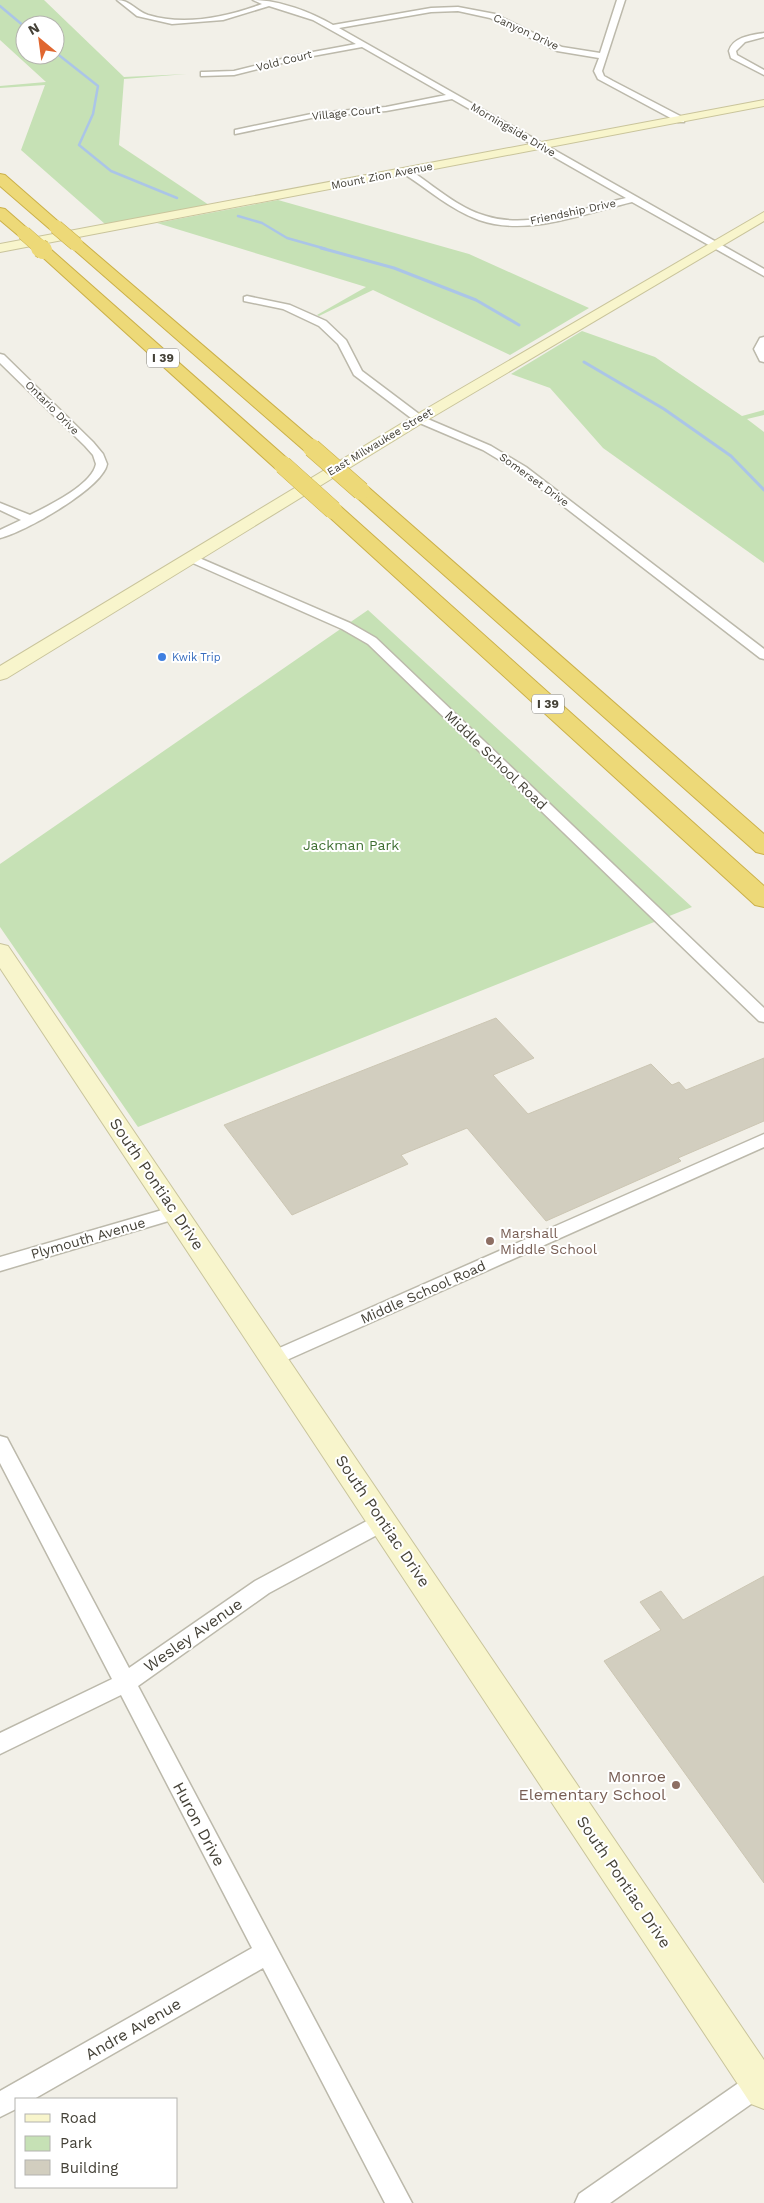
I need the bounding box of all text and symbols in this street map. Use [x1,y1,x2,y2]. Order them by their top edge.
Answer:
street label: Canyon Drive [491,11,561,53]
north arrow [15,15,65,65]
text: N [25,19,42,38]
street label: Vold Court [255,48,314,74]
street label: Morningside Drive [468,100,558,160]
street label: Village Court [311,103,381,123]
street label: Mount Zion Avenue [330,160,434,192]
street label: Friendship Drive [529,197,617,227]
road number: I 39 [147,348,179,368]
street label: Ontario Drive [22,378,82,438]
street label: East Milwaukee Street [325,405,435,479]
street label: Somerset Drive [497,451,571,509]
marker: Kwik Trip [156,651,168,663]
place label: Kwik Trip [172,651,221,664]
road number: I 39 [532,694,564,714]
street label: Middle School Road [442,707,550,813]
park label: Jackman Park [303,837,399,853]
street label: South Pontiac Drive [106,1114,208,1254]
street label: Plymouth Avenue [29,1214,147,1262]
place label: Marshall Middle School [500,1225,598,1257]
marker: Marshall Middle School [484,1235,496,1247]
street label: Middle School Road [358,1257,488,1327]
street label: South Pontiac Drive [332,1451,434,1591]
street label: Wesley Avenue [140,1594,246,1676]
place label: Monroe Elementary School [519,1767,666,1804]
street label: Huron Drive [169,1779,229,1869]
marker: Monroe Elementary School [670,1779,682,1791]
street label: South Pontiac Drive [573,1812,675,1952]
street label: Andre Avenue [82,1994,184,2064]
legend [15,2098,178,2188]
text: Road [60,2109,97,2127]
text: Park [60,2134,93,2152]
text: Building [60,2159,118,2177]

